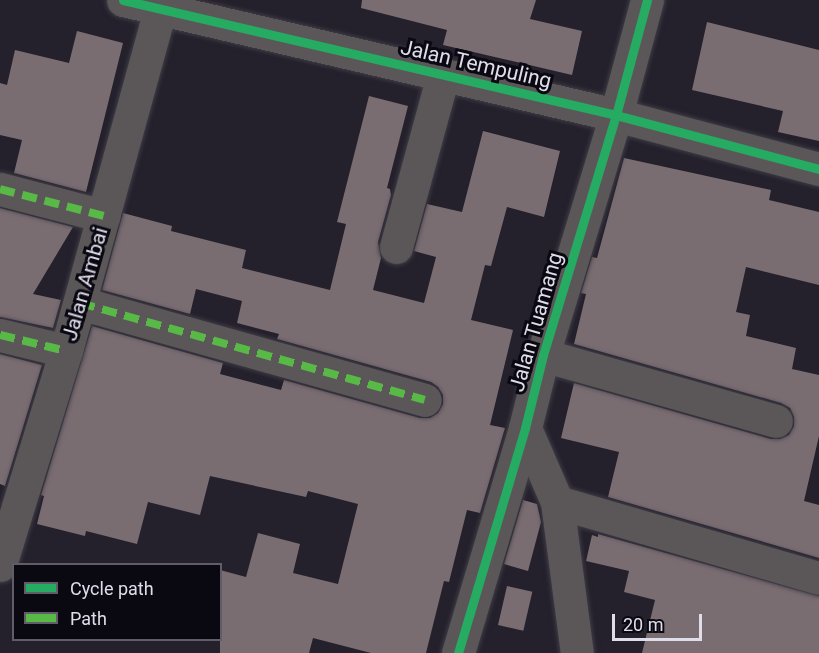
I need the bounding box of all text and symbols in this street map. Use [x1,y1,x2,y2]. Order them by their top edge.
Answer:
street label: Jalan Tempuling [398,34,554,94]
street label: Jalan Ambai [57,224,113,344]
street label: Jalan Tuamang [504,249,568,395]
legend [12,563,222,641]
text: Cycle path [70,578,154,599]
scale bar [615,602,705,640]
text: Path [70,608,107,629]
text: 20 m [623,614,663,635]

